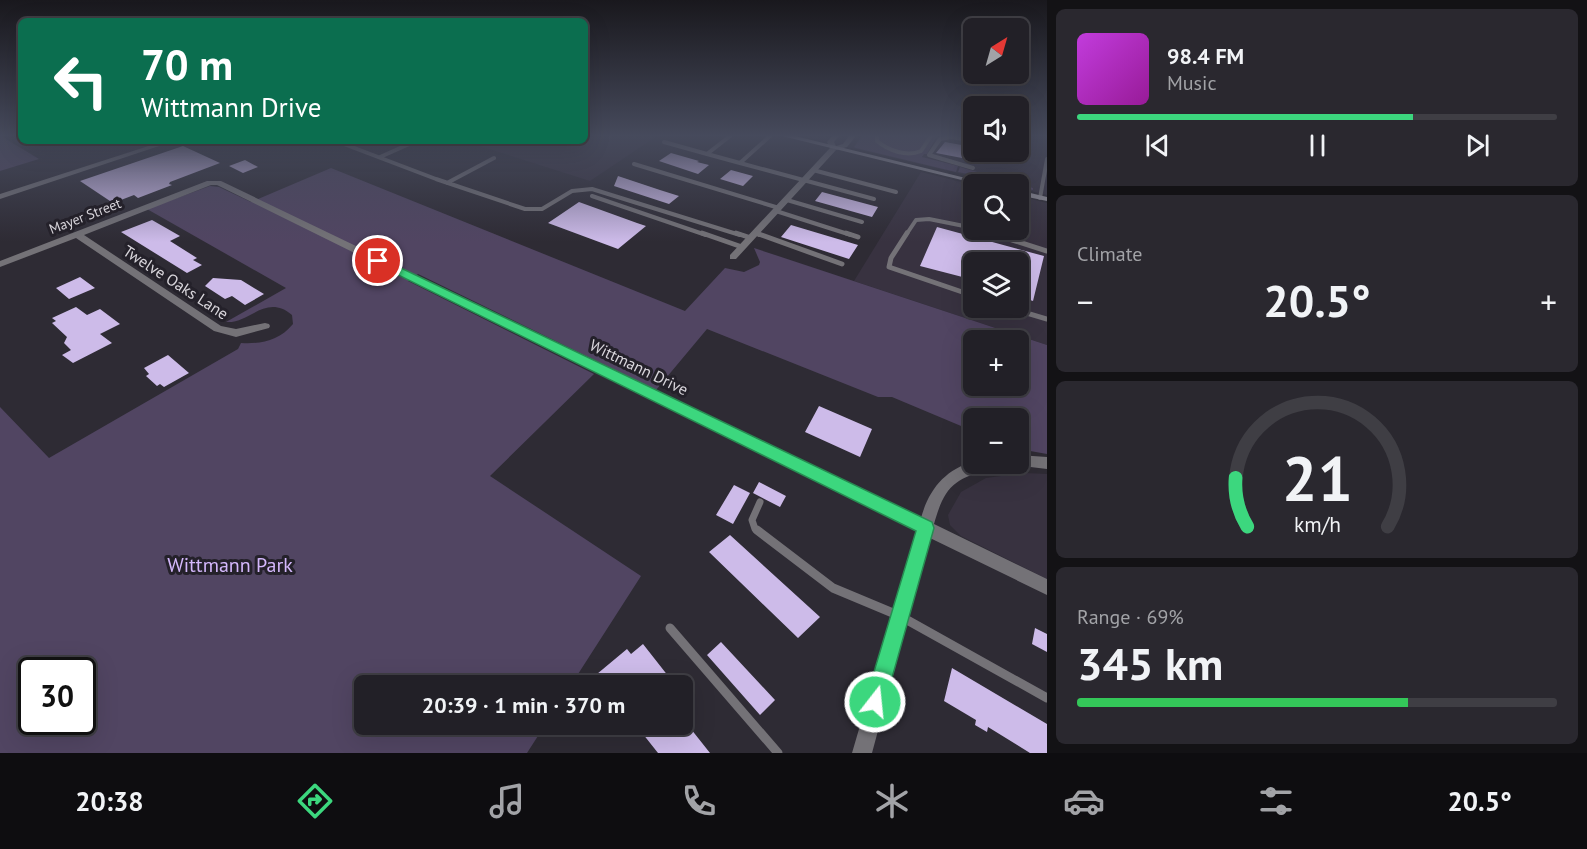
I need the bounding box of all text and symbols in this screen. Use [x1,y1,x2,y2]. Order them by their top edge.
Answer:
north arrow [963,18,1029,84]
map controls [963,18,1029,474]
text: 70 m [141,37,233,92]
icon: left [42,42,120,120]
text: 98.4 FM [1167,42,1244,70]
text: Music [1167,70,1216,96]
text: Wittmann Drive [141,90,321,124]
button: sound [963,96,1029,162]
icon: previous [1141,129,1174,162]
icon: pause [1301,129,1334,162]
icon: next [1461,129,1494,162]
button: search [963,174,1029,240]
street label: Mayer Street [46,194,124,238]
pin [352,235,403,286]
street label: Twelve Oaks Lane [120,241,232,323]
text: Climate [1077,241,1143,267]
icon: arrive [361,244,394,277]
button: layers [963,252,1029,318]
text: 20.5° [1263,271,1371,329]
text: − [1077,280,1094,323]
text: + [1540,280,1557,323]
button: + [963,330,1029,396]
street label: Wittmann Drive [587,335,691,399]
button: − [963,408,1029,474]
text: 21 [1282,437,1352,518]
text: km/h [1293,510,1340,538]
park label: Wittmann Park [167,552,293,578]
text: Range · 69% [1077,604,1184,630]
text: 345 km [1077,634,1223,692]
speed limit sign: 30 [18,657,96,735]
position arrow [843,670,907,734]
text: 20:39 · 1 min · 370 m [422,691,625,719]
icon: directions [294,780,336,822]
icon: music [486,780,528,822]
icon: phone [678,780,720,822]
icon: climate [871,780,913,822]
icon: car [1063,780,1105,822]
icon: filters [1255,780,1297,822]
text: 20:38 [75,784,144,818]
text: 20.5° [1447,784,1512,818]

